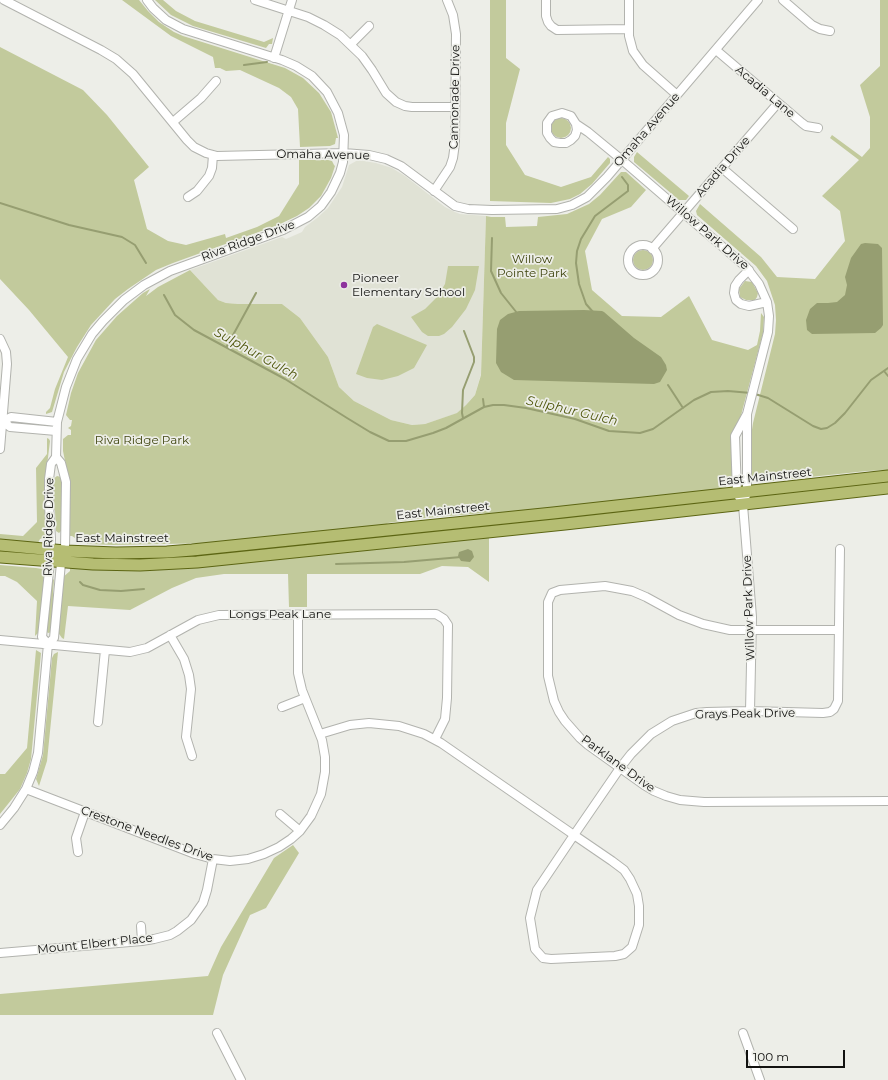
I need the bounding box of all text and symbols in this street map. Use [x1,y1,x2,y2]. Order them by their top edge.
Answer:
street label: Cannonade Drive [447,45,463,149]
street label: Acadia Lane [732,63,798,121]
street label: Omaha Avenue [611,90,683,170]
street label: Acadia Drive [693,134,753,200]
street label: Omaha Avenue [276,147,370,163]
street label: Willow Park Drive [662,193,752,273]
street label: Riva Ridge Drive [199,217,297,265]
park label: Willow Pointe Park [497,252,567,280]
place label: Pioneer Elementary School [352,271,465,299]
marker: Pioneer Elementary School [339,280,349,290]
water label: Sulphur Gulch [211,325,301,383]
water label: Sulphur Gulch [525,393,619,429]
park label: Riva Ridge Park [95,433,189,447]
street label: East Mainstreet [718,465,812,489]
street label: Riva Ridge Drive [41,478,57,576]
street label: East Mainstreet [396,499,490,523]
street label: East Mainstreet [75,531,169,545]
street label: Willow Park Drive [740,555,758,661]
street label: Longs Peak Lane [229,607,331,621]
street label: Grays Peak Drive [695,706,795,722]
street label: Parklane Drive [578,732,658,796]
street label: Crestone Needles Drive [79,803,215,865]
street label: Mount Elbert Place [37,931,153,957]
scale bar [748,1042,847,1068]
text: 100 m [753,1049,789,1064]

